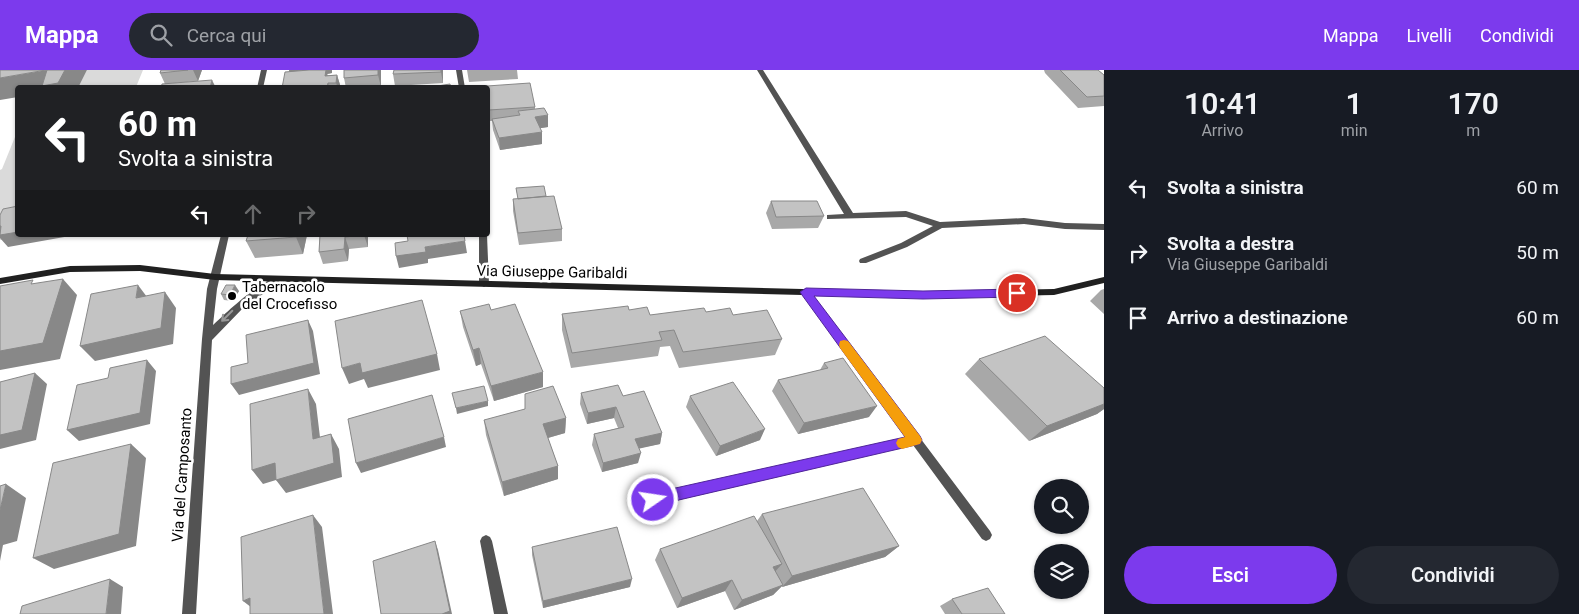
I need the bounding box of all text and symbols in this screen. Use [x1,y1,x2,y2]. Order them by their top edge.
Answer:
search box [129,13,479,58]
text: Mappa [25,21,99,49]
icon: search [147,21,175,49]
text: Cerca qui [187,24,266,47]
text: Mappa [1323,25,1379,46]
text: Livelli [1407,25,1452,46]
text: Condividi [1480,25,1554,46]
text: 10:41 [1184,86,1261,121]
text: 1 [1346,86,1363,121]
text: 170 [1448,86,1499,121]
text: 60 m [118,104,197,145]
icon: left [35,105,100,170]
text: Arrivo [1201,121,1243,140]
text: min [1341,121,1368,140]
text: m [1466,121,1480,140]
text: Svolta a sinistra [118,146,273,171]
icon: left [1124,174,1152,202]
text: Svolta a sinistra [1167,176,1304,199]
text: 60 m [1516,176,1559,199]
icon: left [186,200,214,228]
icon: ahead [239,200,267,228]
icon: right [292,200,320,228]
text: Svolta a destra [1167,232,1294,255]
icon: right [1124,239,1152,267]
text: 50 m [1516,241,1559,264]
text: Via Giuseppe Garibaldi [1167,255,1328,274]
street label: Via Giuseppe Garibaldi [476,262,628,282]
pin [996,272,1038,314]
place label: Tabernacolo del Crocefisso [242,278,337,313]
icon: arrive [1003,279,1031,307]
marker: Tabernacolo del Crocefisso [226,290,238,302]
icon: arrive [1124,304,1152,332]
text: Arrivo a destinazione [1167,306,1348,329]
text: 60 m [1516,306,1559,329]
one-way arrow [221,310,233,322]
street label: Via del Camposanto [168,407,196,543]
position arrow [626,473,678,525]
map controls [1034,479,1089,599]
button: search [1034,479,1089,534]
button: layers [1034,544,1089,599]
button: Esci [1124,546,1337,604]
button: Condividi [1347,546,1559,604]

